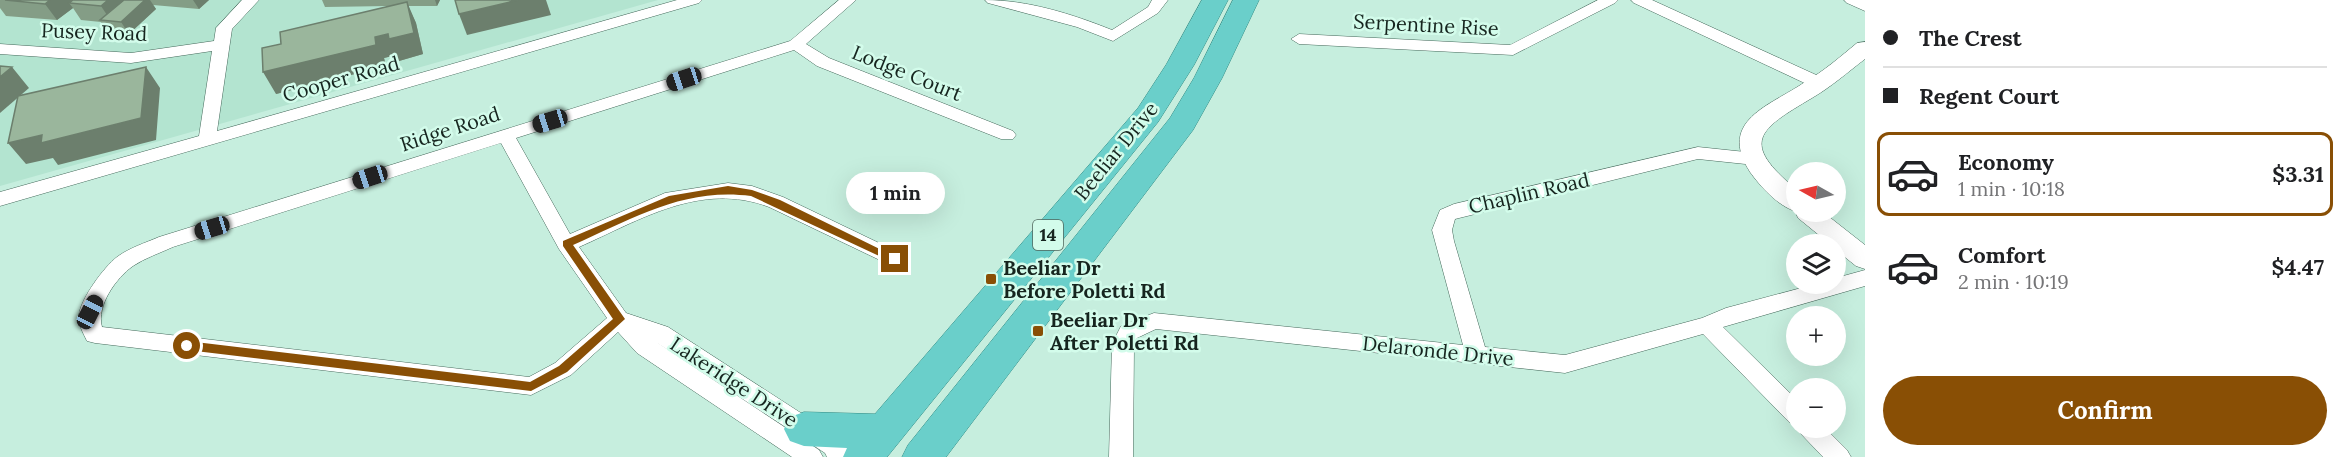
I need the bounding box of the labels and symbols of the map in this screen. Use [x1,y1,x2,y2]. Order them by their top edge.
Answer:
street label: Serpentine Rise [1353,8,1499,41]
street label: Pusey Road [40,17,148,46]
street label: Lodge Court [849,39,966,106]
street label: Cooper Road [280,50,402,107]
car [664,65,704,93]
street label: Beeliar Drive [1068,96,1163,205]
street label: Ridge Road [397,101,503,156]
car [530,107,570,135]
north arrow [1786,162,1846,222]
car [350,163,390,191]
street label: Chaplin Road [1466,166,1592,219]
callout: 1 min [846,172,944,214]
car [192,214,232,242]
road number: 14 [1033,220,1063,250]
route end [881,245,908,272]
place label: Beeliar Dr Before Poletti Rd [1003,255,1165,303]
marker: Beeliar Dr Before Poletti Rd [984,272,998,286]
car [74,292,106,332]
place label: Beeliar Dr After Poletti Rd [1050,307,1199,355]
marker: Beeliar Dr After Poletti Rd [1031,324,1045,338]
street label: Delaronde Drive [1361,330,1515,371]
street label: Lakeridge Drive [666,331,803,432]
route start [173,332,200,359]

